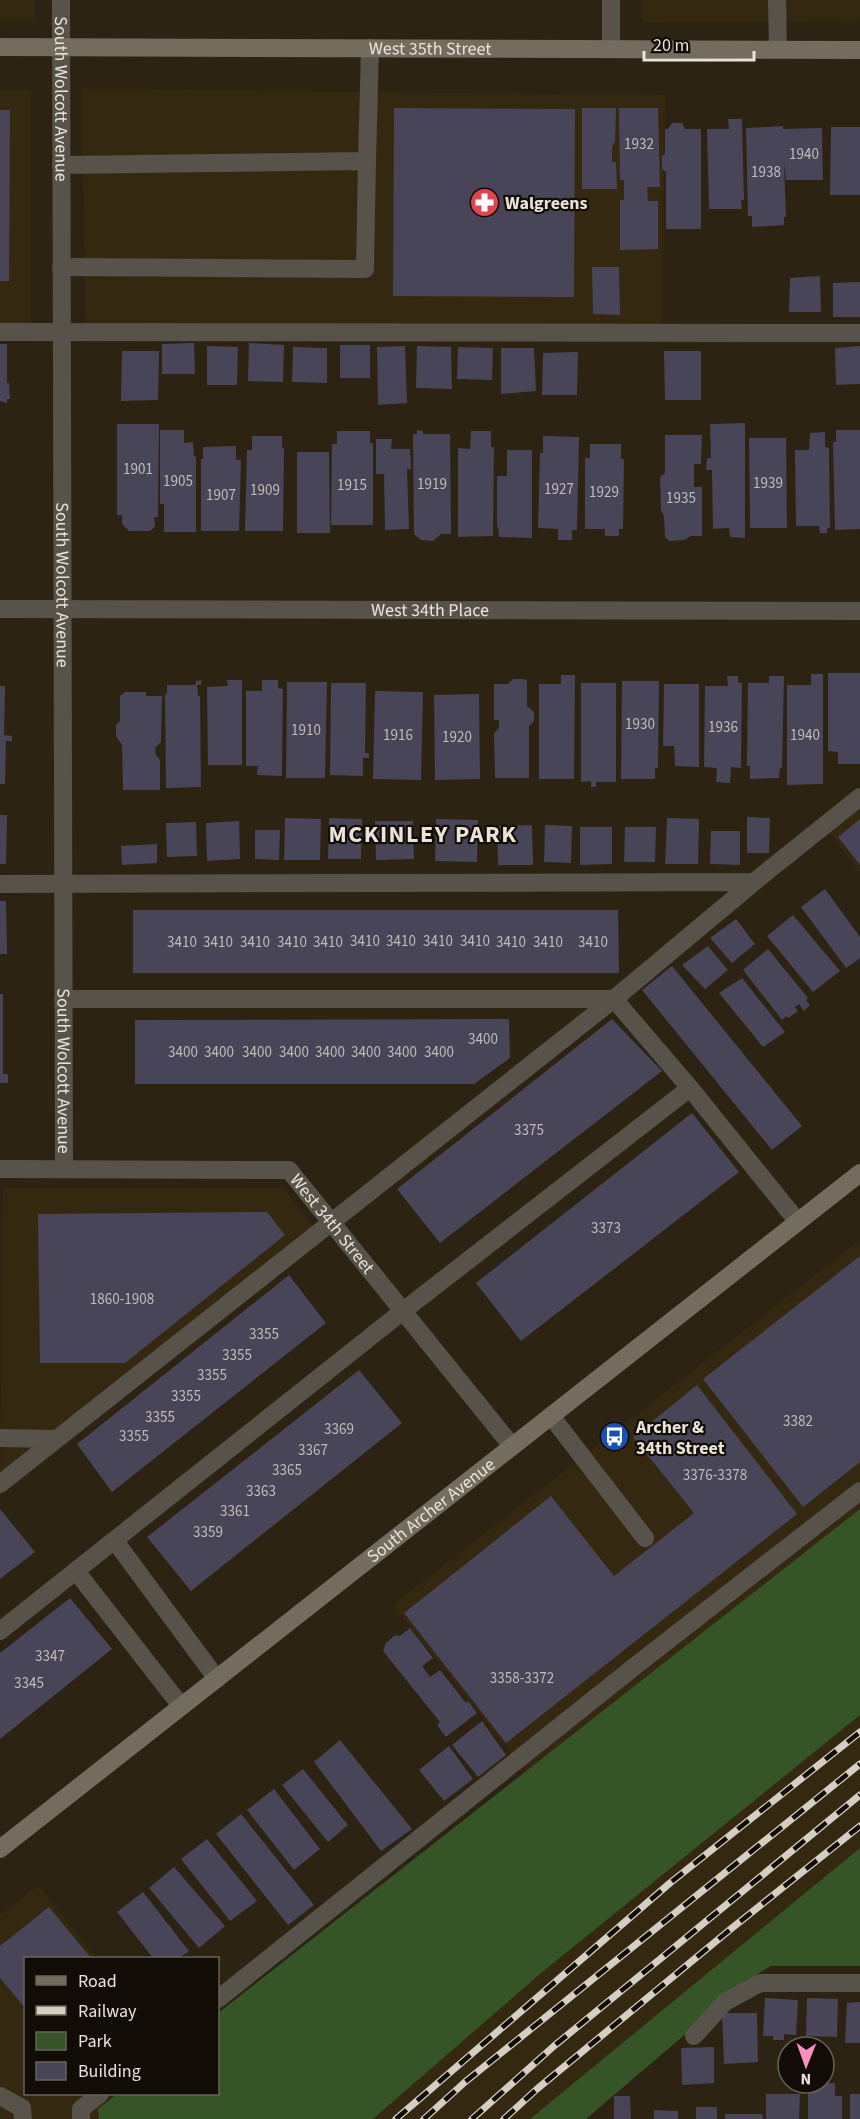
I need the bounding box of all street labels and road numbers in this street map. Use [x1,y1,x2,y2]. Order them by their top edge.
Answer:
street label: South Wolcott Avenue [49,16,74,182]
street label: West 35th Street [369,36,491,61]
street label: South Wolcott Avenue [50,502,75,668]
street label: West 34th Place [371,597,489,623]
street label: South Wolcott Avenue [51,988,76,1154]
street label: West 34th Street [284,1168,381,1279]
street label: South Archer Avenue [361,1452,500,1569]

